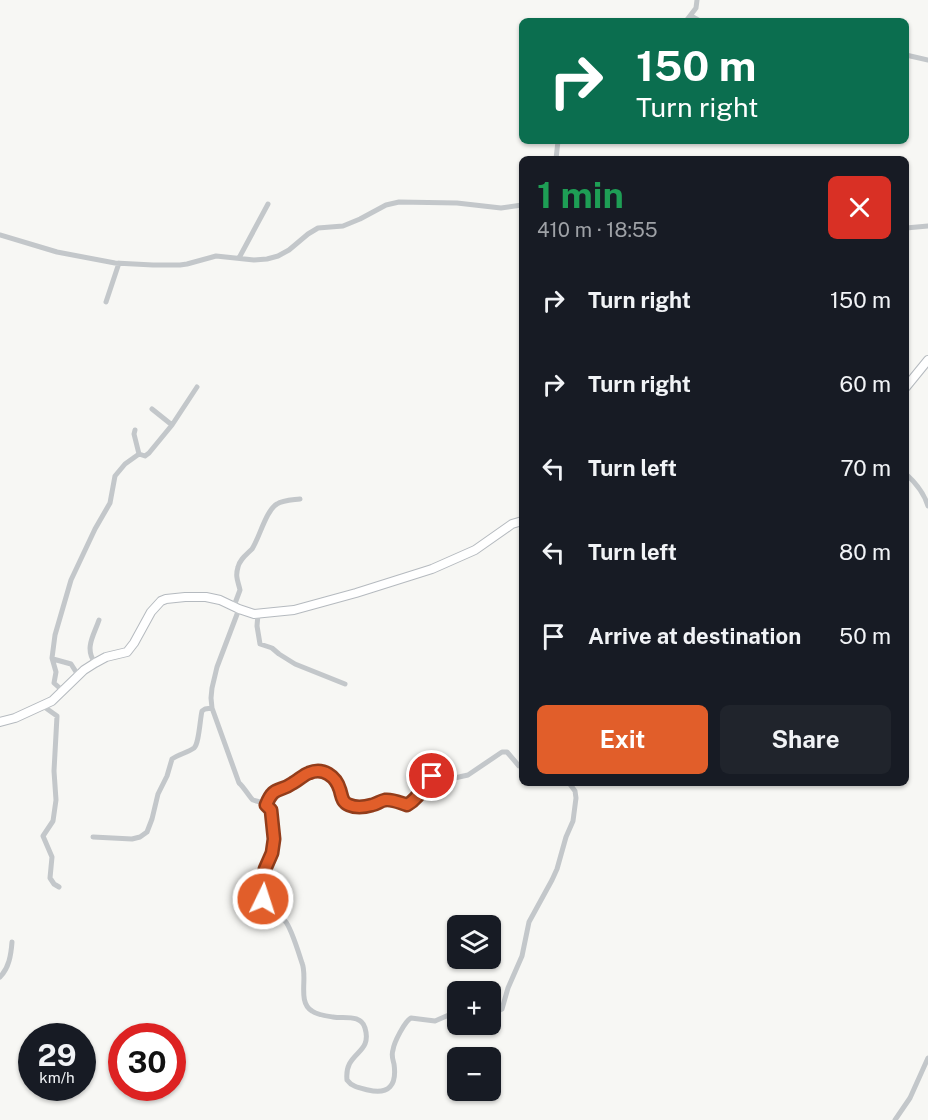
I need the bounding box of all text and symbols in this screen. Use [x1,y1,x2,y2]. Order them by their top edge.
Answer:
text: 150 m [636,41,756,90]
icon: right [537,42,615,120]
text: Turn right [636,91,759,123]
text: 1 min [537,174,624,216]
button: close [828,176,891,239]
text: 410 m · 18:55 [537,218,658,242]
icon: right [537,284,570,317]
text: Turn right [588,287,691,313]
text: 150 m [830,287,891,313]
icon: right [537,368,570,401]
text: Turn right [588,371,691,397]
text: 60 m [840,371,891,397]
icon: left [537,452,570,485]
text: Turn left [588,455,677,481]
text: 70 m [840,455,891,481]
icon: left [537,536,570,569]
text: Turn left [588,539,677,565]
text: 80 m [839,539,891,565]
icon: arrive [537,620,570,653]
text: Arrive at destination [588,623,801,649]
text: 50 m [839,623,891,649]
button: Exit [537,705,708,774]
button: Share [720,705,891,774]
pin [406,750,457,801]
icon: arrive [415,759,448,792]
position arrow [231,867,295,931]
map controls [447,915,501,1101]
button: layers [447,915,501,969]
button: + [447,981,501,1035]
speed limit sign: 30 [108,1023,186,1101]
text: 29 [38,1037,76,1073]
button: − [447,1047,501,1101]
text: km/h [39,1069,75,1086]

